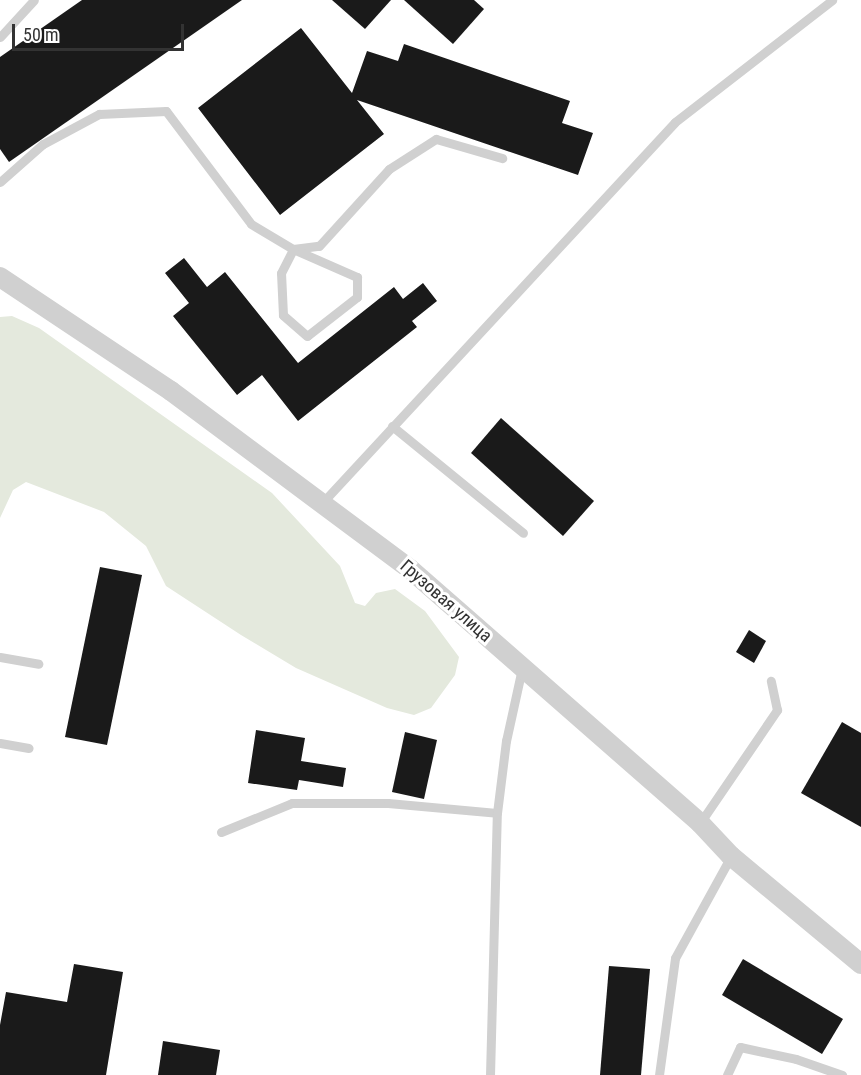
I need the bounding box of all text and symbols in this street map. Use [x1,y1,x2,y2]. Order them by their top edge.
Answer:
scale bar [15,12,188,50]
text: 50 m [23,24,58,45]
street label: Грузовая улица [396,555,496,647]

